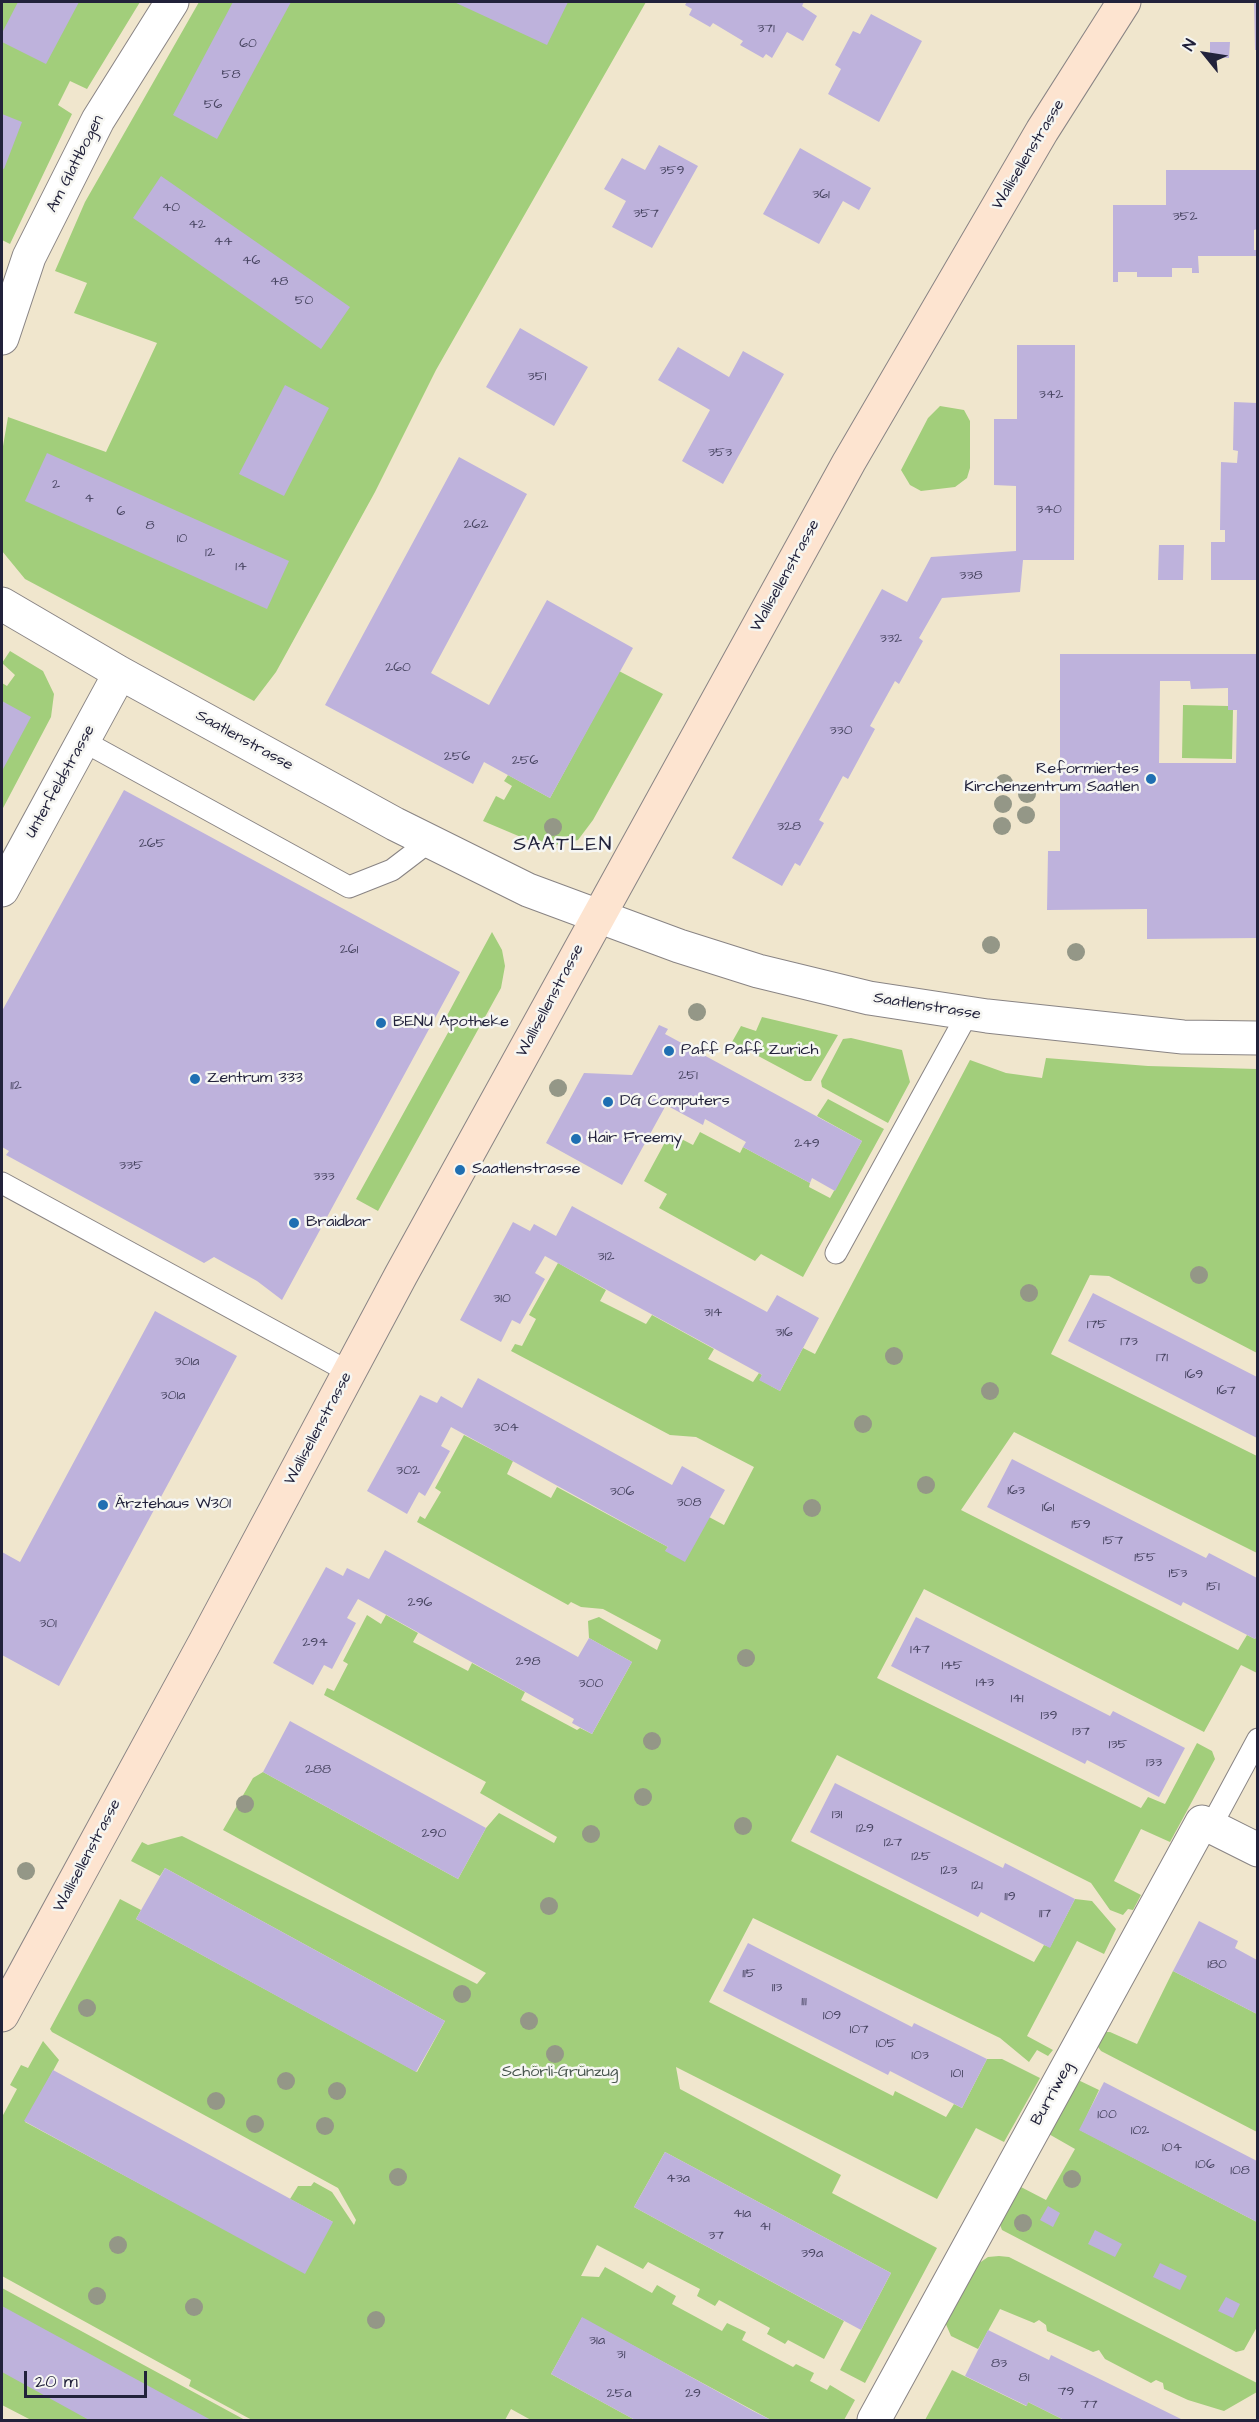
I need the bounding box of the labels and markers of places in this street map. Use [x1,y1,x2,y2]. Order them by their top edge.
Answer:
place label: Reformiertes Kirchenzentrum Saatlen [964,760,1139,798]
marker: Reformiertes Kirchenzentrum Saatlen [1144,772,1158,786]
place label: BENU Apotheke [393,1013,509,1033]
marker: BENU Apotheke [374,1016,388,1030]
place label: Paff Paff Zurich [681,1041,818,1061]
marker: Paff Paff Zurich [662,1044,676,1058]
place label: Zentrum 333 [207,1069,303,1089]
marker: Zentrum 333 [188,1072,202,1086]
place label: DG Computers [620,1092,730,1112]
marker: DG Computers [601,1095,615,1109]
place label: Hair Freemy [588,1129,682,1149]
marker: Hair Freemy [569,1132,583,1146]
place label: Saatlenstrasse [472,1160,580,1180]
marker: Saatlenstrasse [453,1163,467,1177]
place label: Braidbar [306,1213,371,1233]
marker: Braidbar [287,1216,301,1230]
place label: Ärztehaus W301 [115,1495,231,1515]
marker: Ärztehaus W301 [96,1498,110,1512]

